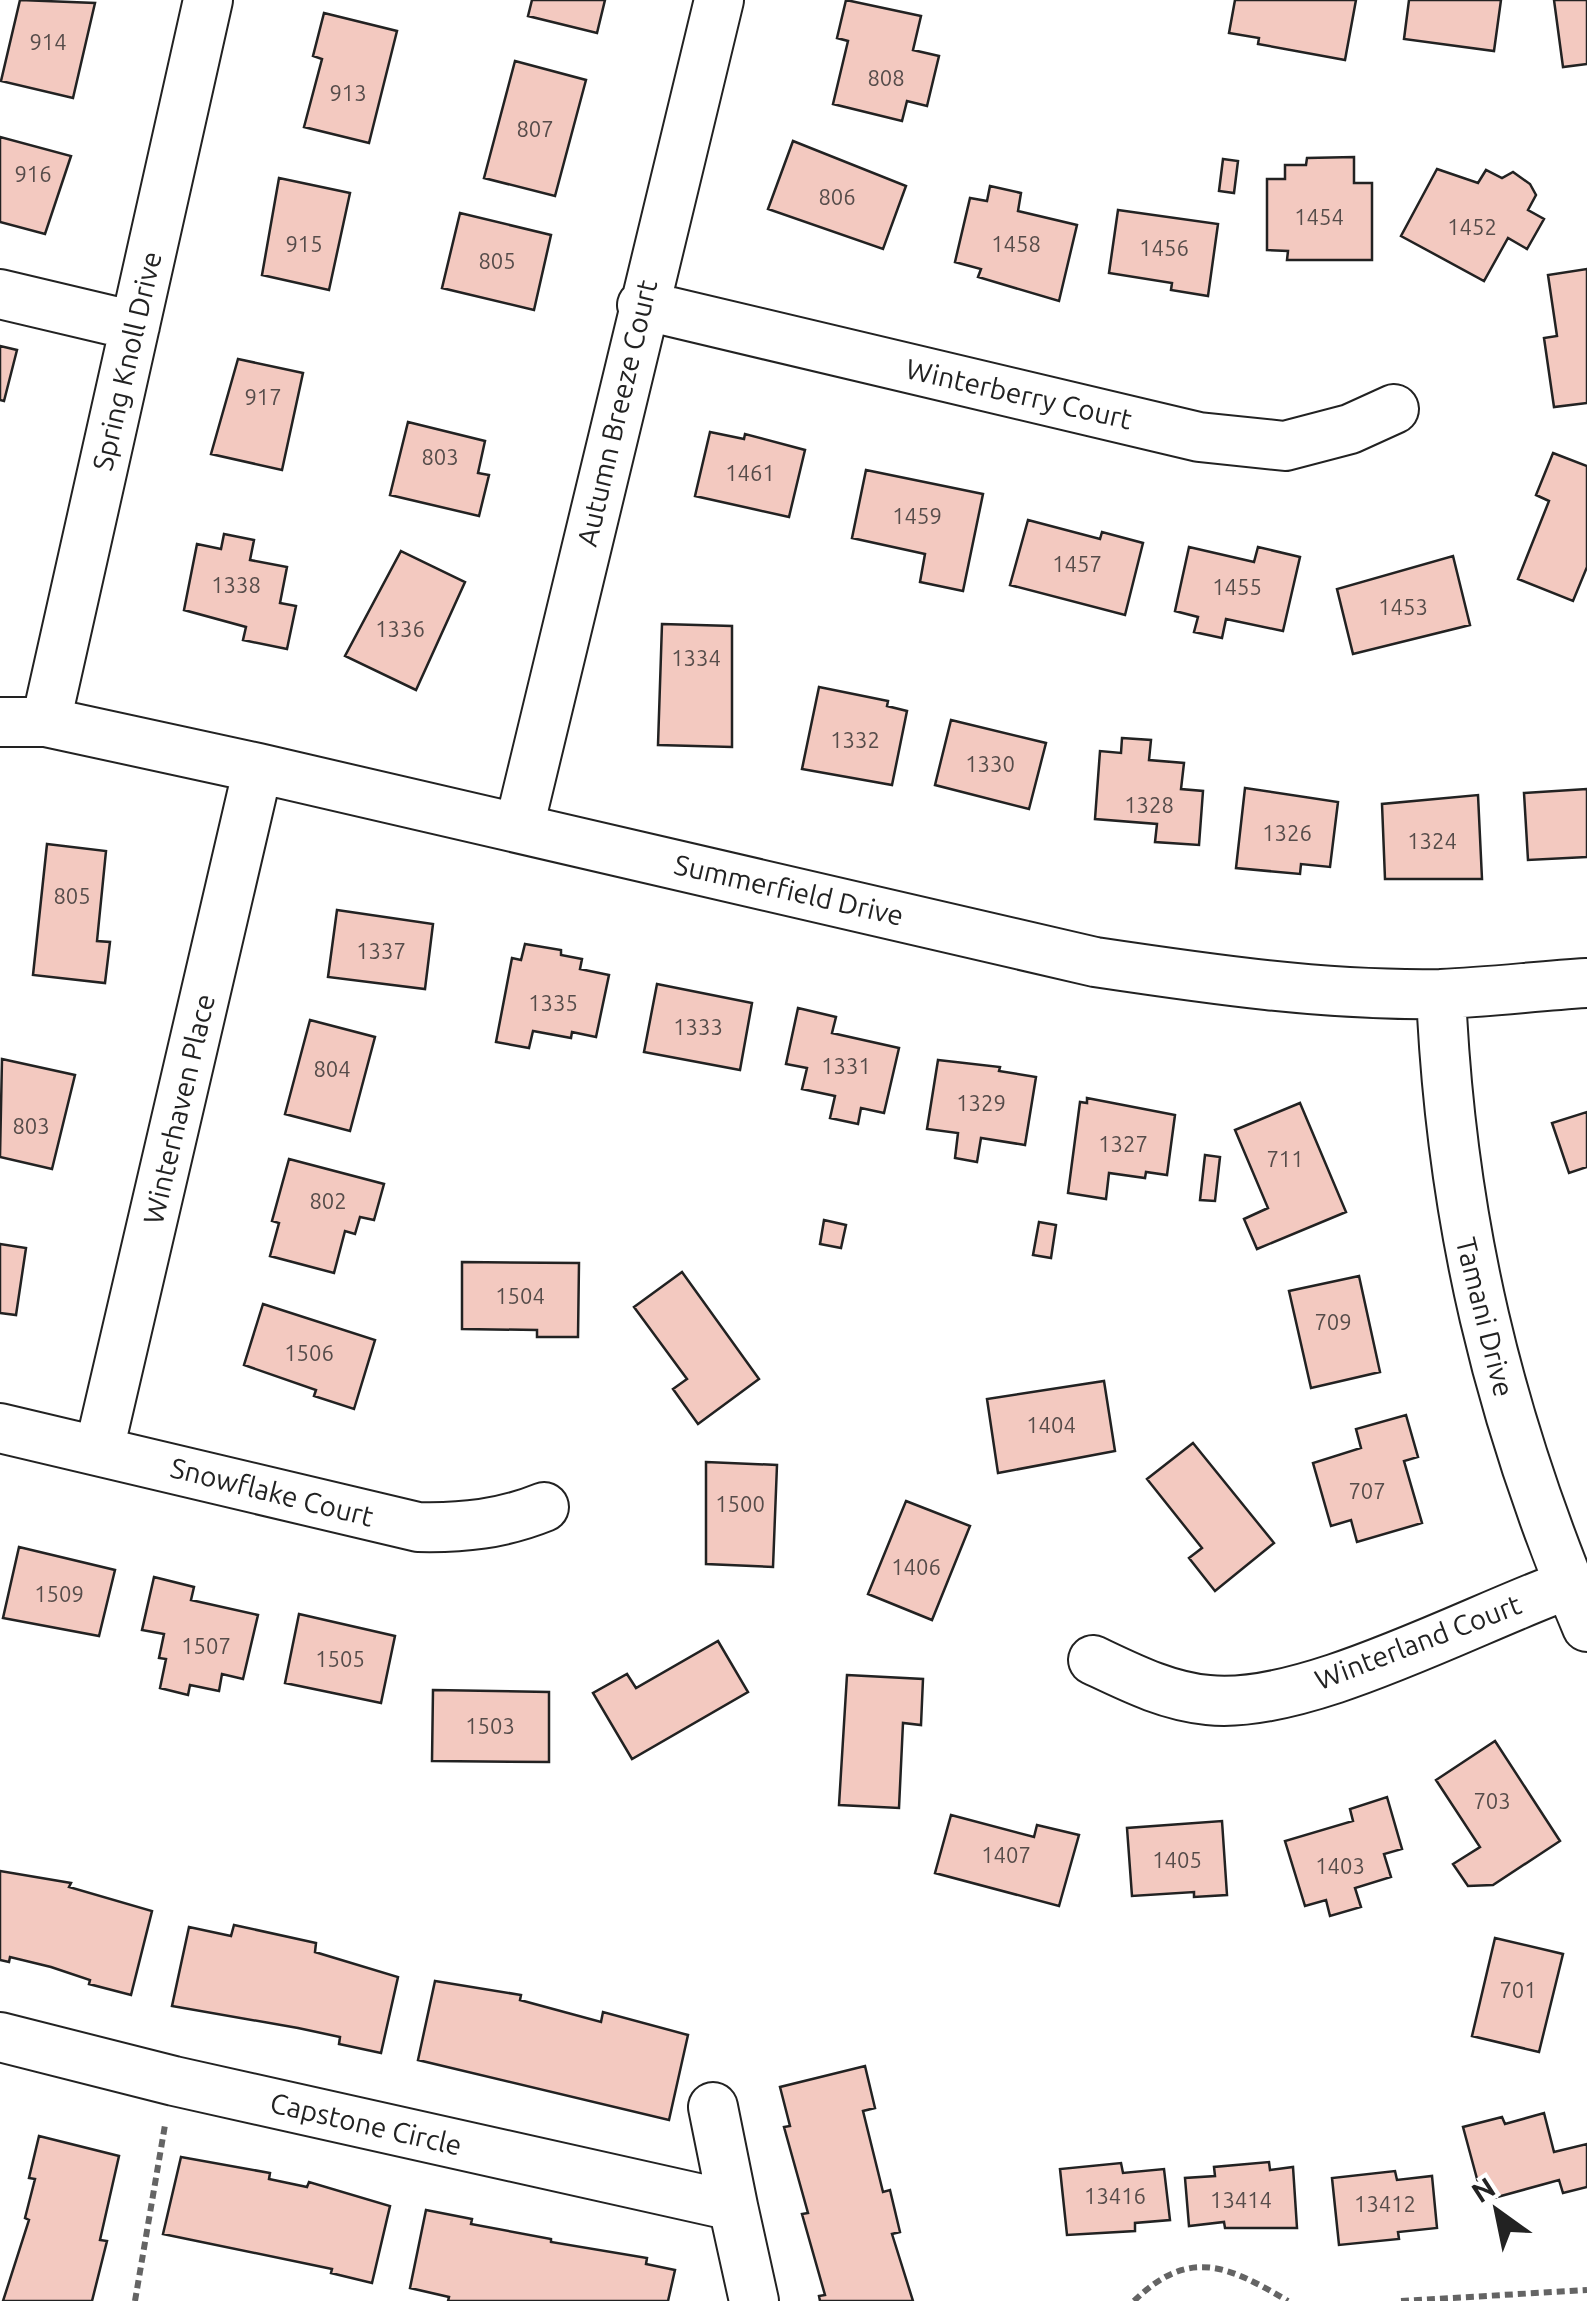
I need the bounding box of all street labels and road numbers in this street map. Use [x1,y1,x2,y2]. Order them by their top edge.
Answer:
street label: Spring Knoll Drive [86,248,167,473]
street label: Autumn Breeze Court [571,277,662,549]
street label: Winterberry Court [903,352,1135,435]
street label: Summerfield Drive [671,848,907,931]
street label: Winterhaven Place [137,991,220,1227]
street label: Tamani Drive [1451,1234,1520,1400]
street label: Snowflake Court [168,1451,377,1532]
street label: Winterland Court [1311,1588,1525,1695]
street label: Capstone Circle [267,2086,465,2161]

